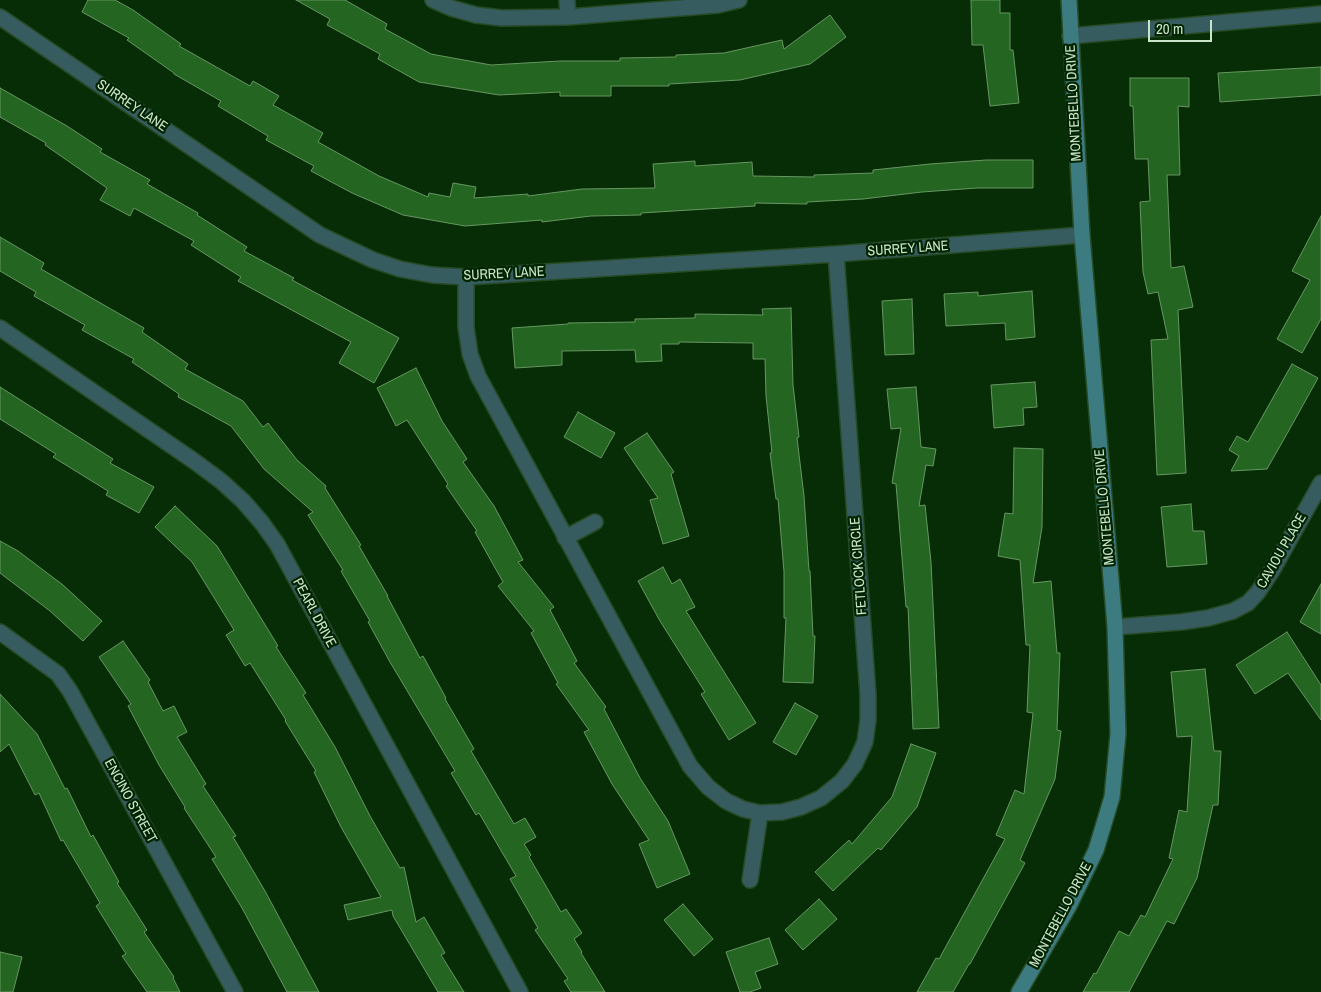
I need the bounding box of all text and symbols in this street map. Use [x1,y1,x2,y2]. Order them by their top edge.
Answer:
scale bar [1151,10,1215,42]
text: 20 m [1156,18,1183,39]
street label: MONTEBELLO DRIVE [1063,44,1085,162]
street label: SURREY LANE [94,76,170,136]
street label: SURREY LANE [867,238,949,260]
street label: SURREY LANE [463,263,545,285]
street label: MONTEBELLO DRIVE [1092,448,1118,566]
street label: CAVIOU PLACE [1254,510,1310,592]
street label: FETLOCK CIRCLE [847,516,871,616]
street label: PEARL DRIVE [289,576,339,650]
street label: ENCINO STREET [100,756,160,846]
street label: MONTEBELLO DRIVE [1026,860,1096,970]

